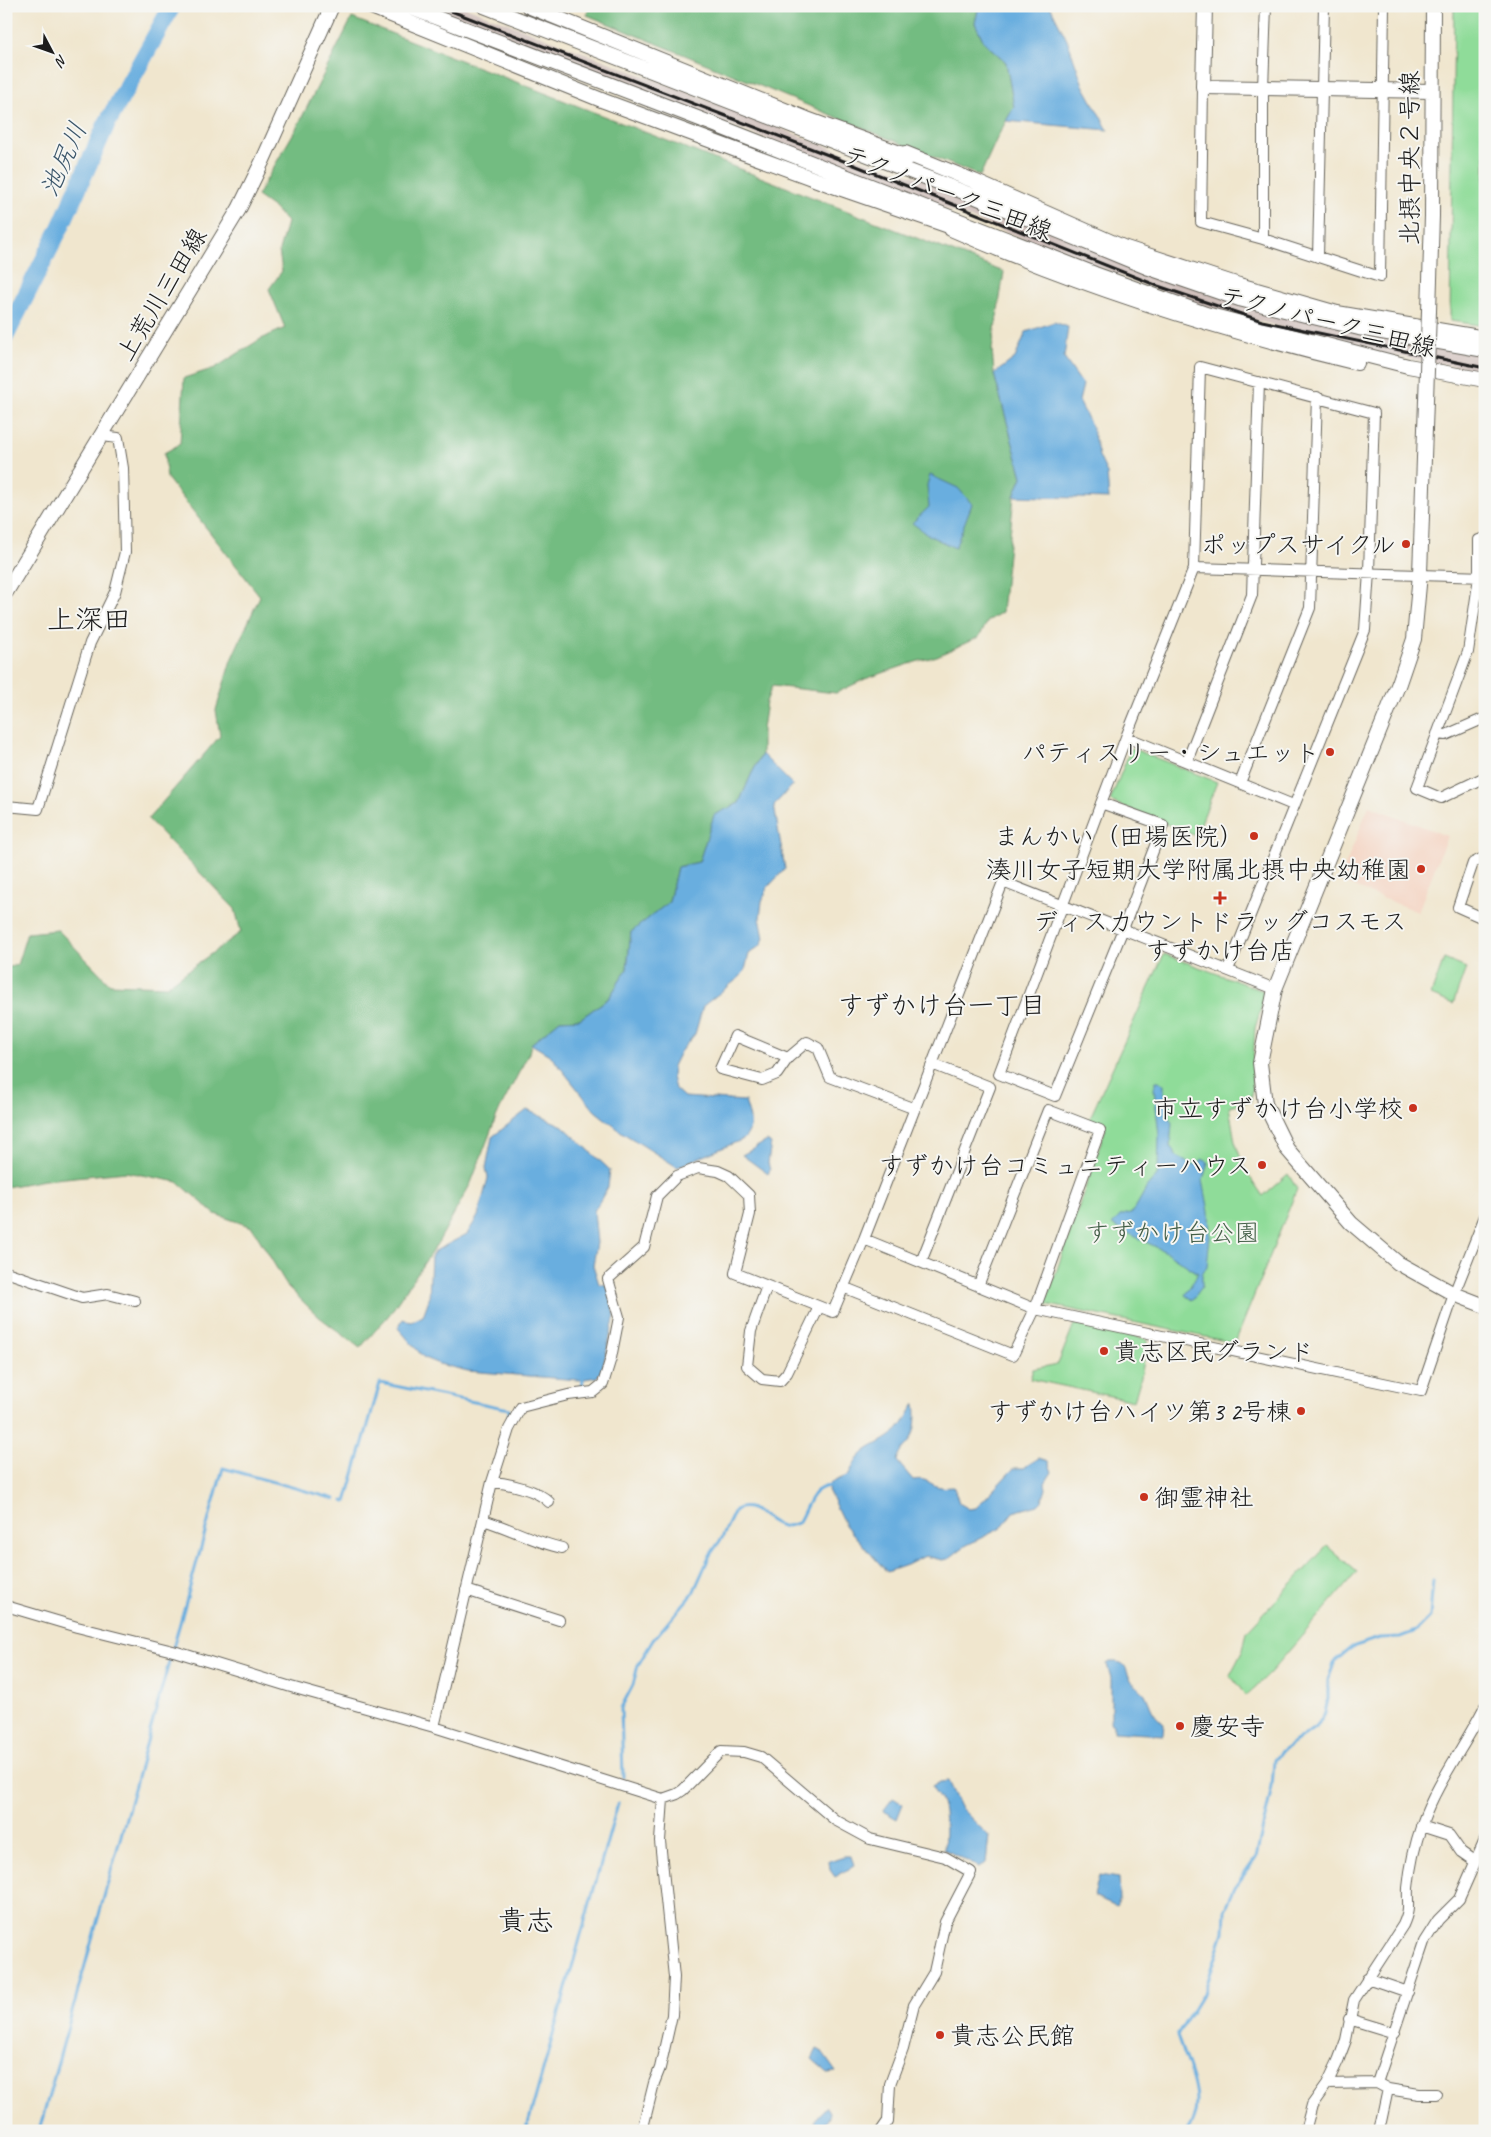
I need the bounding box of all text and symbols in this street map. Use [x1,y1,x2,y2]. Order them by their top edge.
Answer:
north arrow [28,28,78,78]
text: N [51,51,71,71]
street label: 北摂中央２号線 [1394,70,1426,246]
water label: 池尻川 [33,117,94,202]
street label: テクノパーク三田線 [839,138,1057,248]
street label: 上荒川三田線 [110,222,214,367]
street label: テクノパーク三田線 [1216,280,1439,364]
place label: ポップスサイクル [1201,529,1396,561]
marker: ポップスサイクル [1400,538,1412,550]
district label: 上深田 [47,602,131,637]
place label: パティスリー・シュエット [1021,737,1320,769]
marker: パティスリー・シュエット [1324,746,1336,758]
place label: まんかい（田場医院） [994,821,1244,853]
marker: まんかい（田場医院） [1248,830,1260,842]
place label: 湊川女子短期大学附属北摂中央幼稚園 [986,854,1411,886]
marker: 湊川女子短期大学附属北摂中央幼稚園 [1415,863,1427,875]
marker: ディスカウントドラッグコスモス すずかけ台店 [1214,892,1226,904]
place label: ディスカウントドラッグコスモス すずかけ台店 [1033,906,1407,967]
district label: すずかけ台一丁目 [838,989,1046,1022]
place label: 市立すずかけ台小学校 [1153,1093,1403,1125]
marker: 市立すずかけ台小学校 [1407,1102,1419,1114]
place label: すずかけ台コミュニティーハウス [878,1150,1252,1182]
marker: すずかけ台コミュニティーハウス [1256,1159,1268,1171]
park label: すずかけ台公園 [1084,1217,1260,1249]
place label: 貴志区民グランド [1114,1336,1314,1368]
marker: 貴志区民グランド [1098,1345,1110,1357]
place label: すずかけ台ハイツ第3 2号棟 [987,1396,1291,1428]
marker: すずかけ台ハイツ第3 2号棟 [1295,1405,1307,1417]
place label: 御霊神社 [1154,1482,1254,1514]
marker: 御霊神社 [1138,1491,1150,1503]
place label: 慶安寺 [1190,1711,1265,1743]
marker: 慶安寺 [1174,1720,1186,1732]
district label: 貴志 [498,1903,554,1938]
place label: 貴志公民館 [950,2020,1075,2052]
marker: 貴志公民館 [934,2029,946,2041]

